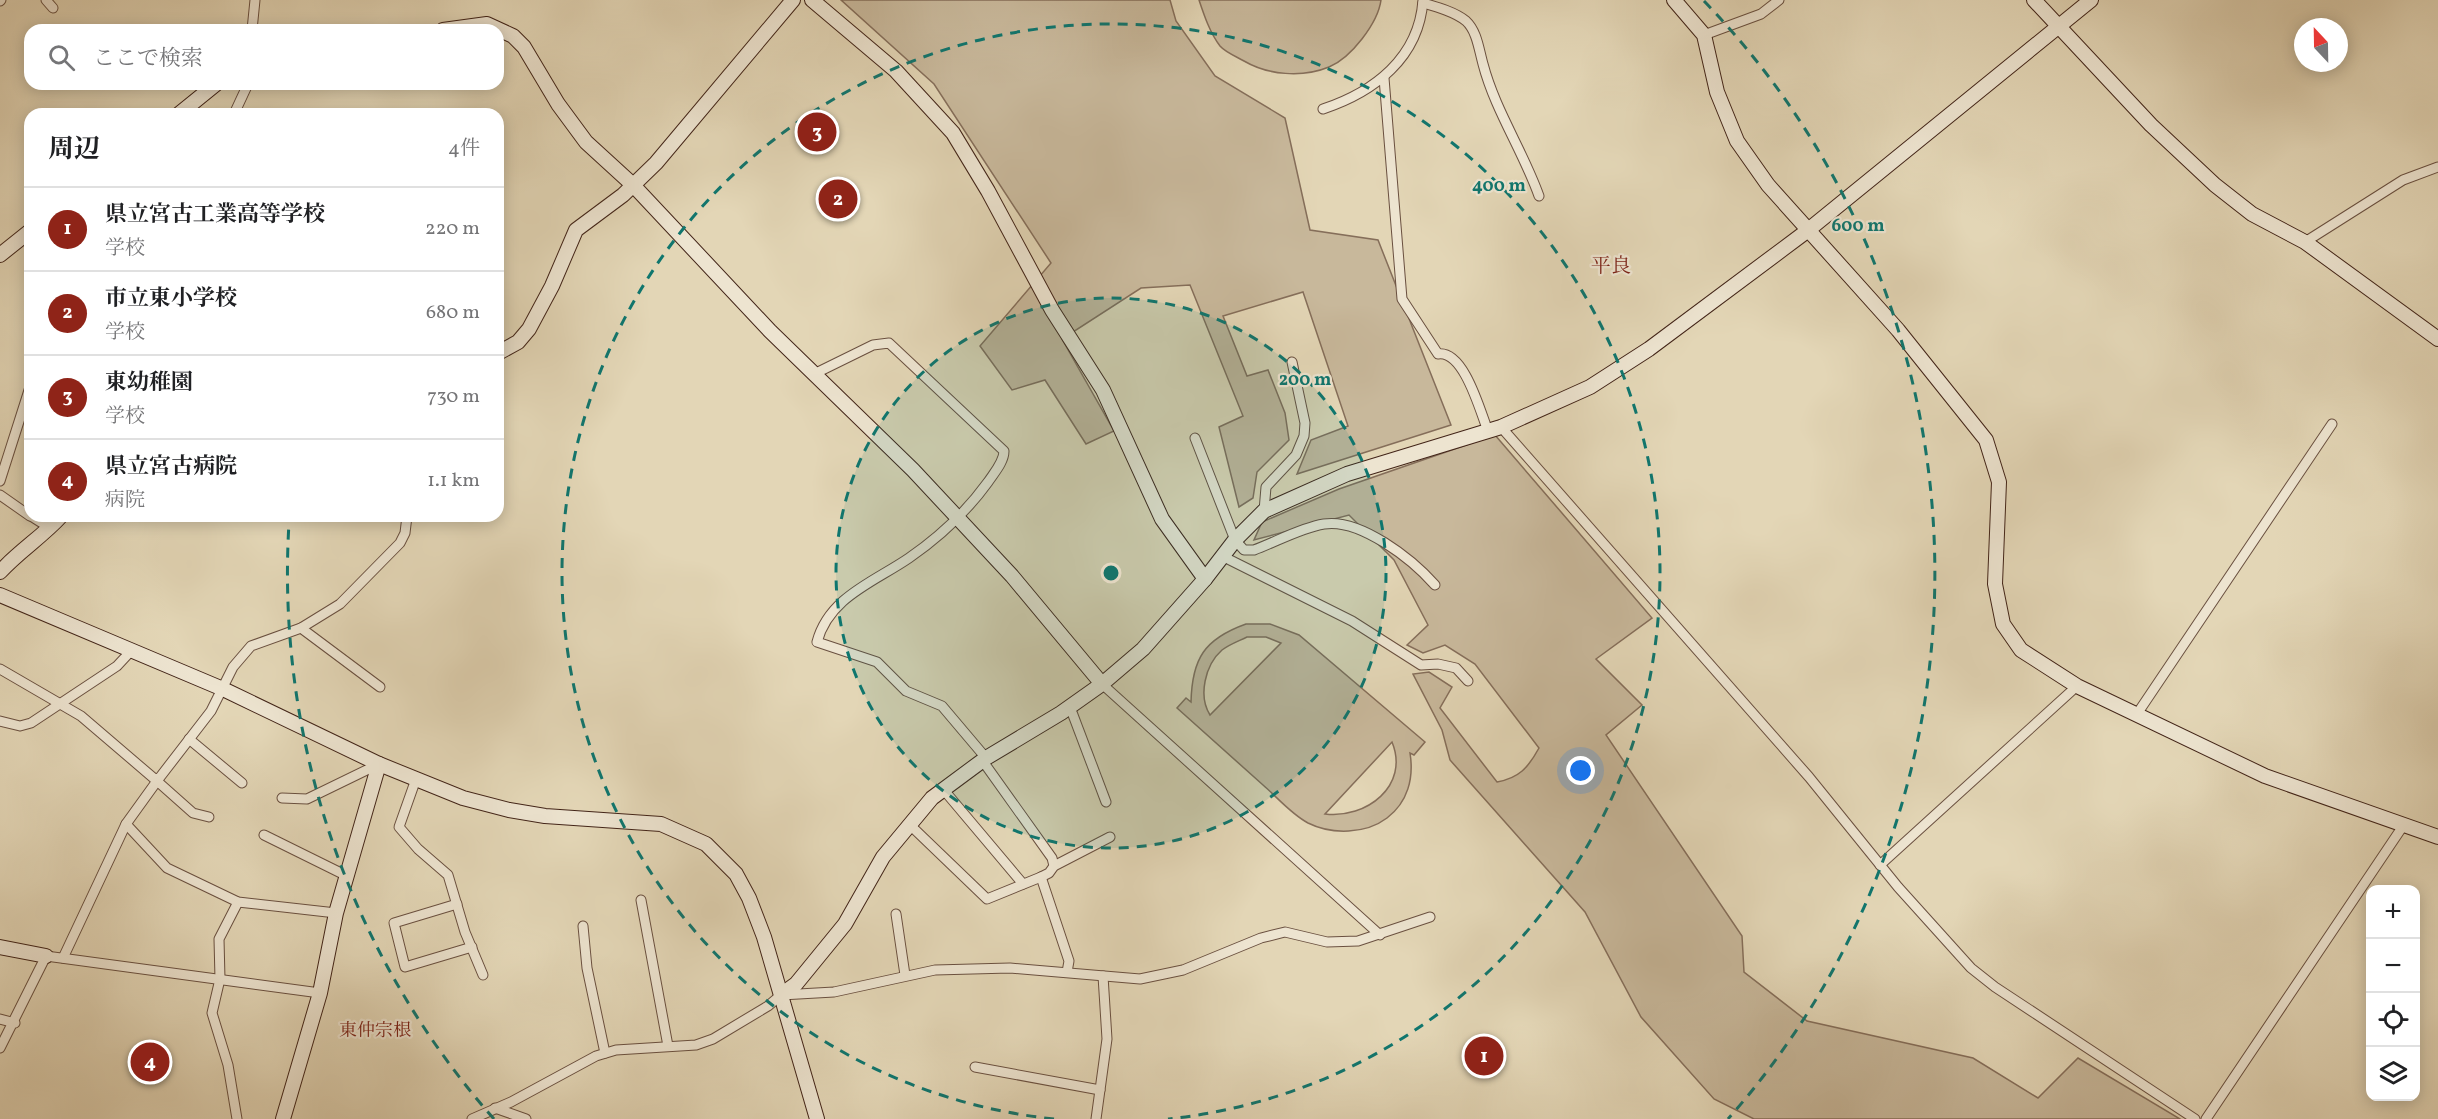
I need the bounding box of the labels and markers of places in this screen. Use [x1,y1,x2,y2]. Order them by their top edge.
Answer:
pin: 3 [798,110,836,154]
pin: 2 [818,176,858,222]
centre of rings [1101,563,1121,583]
pin: 1 [1464,1034,1504,1078]
pin: 4 [130,1040,170,1084]

